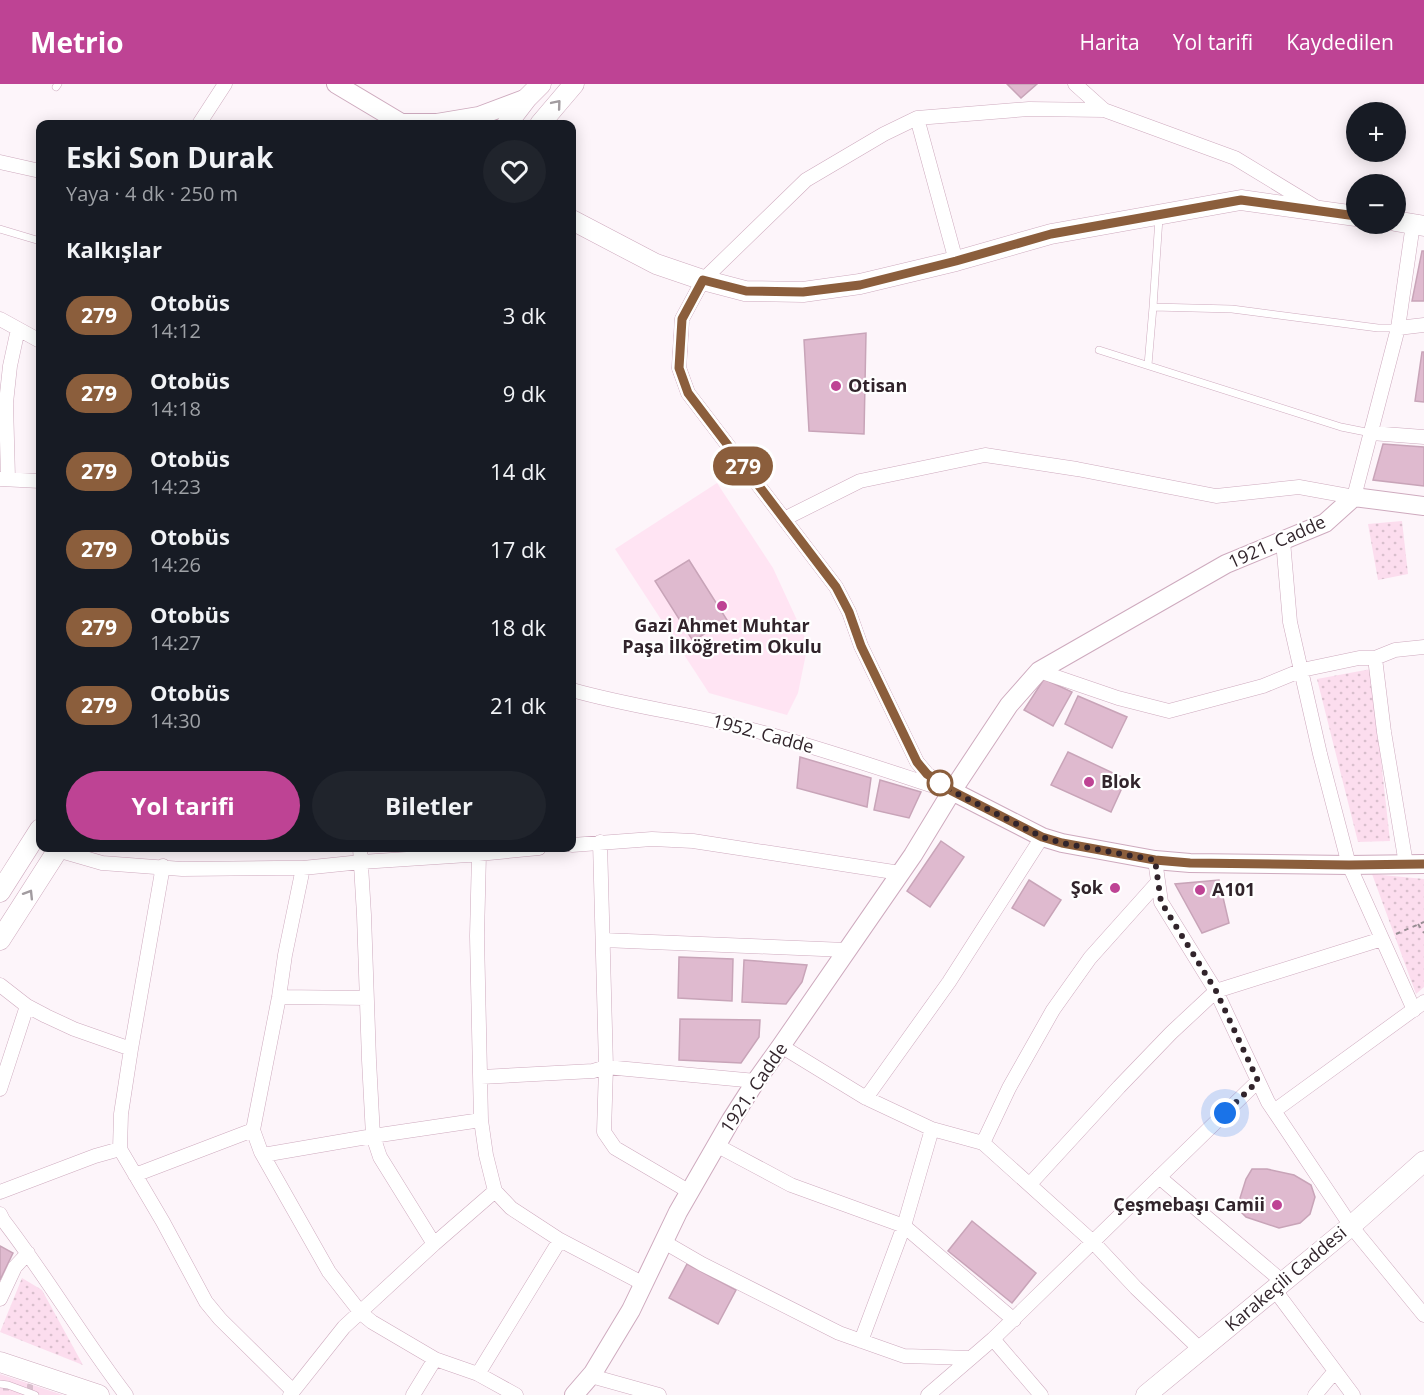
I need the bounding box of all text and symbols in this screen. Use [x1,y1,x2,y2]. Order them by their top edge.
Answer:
text: Metrio [30,23,124,61]
text: Harita [1079,28,1140,56]
text: Yol tarifi [1173,28,1253,56]
text: Kaydedilen [1286,28,1394,56]
one-way arrow [550,100,561,111]
map controls [1346,102,1406,234]
button: + [1346,102,1406,162]
text: Eski Son Durak [66,138,273,176]
button: heart [483,140,546,203]
button: − [1346,174,1406,234]
text: Yaya · 4 dk · 250 m [66,180,238,207]
text: Kalkışlar [66,234,162,264]
text: Otobüs [150,287,230,317]
text: 3 dk [503,300,546,330]
text: 279 [81,301,117,329]
text: 14:12 [150,317,201,344]
text: Otobüs [150,365,230,395]
place label: Otisan [848,373,907,397]
text: 9 dk [503,378,546,408]
text: 279 [81,379,117,407]
marker: Otisan [829,379,843,393]
text: 14:18 [150,395,201,422]
text: Otobüs [150,443,230,473]
line badge: 279 [708,446,777,485]
text: 279 [725,452,761,480]
text: 14 dk [490,456,546,486]
text: 279 [81,457,117,485]
text: 14:23 [150,473,201,500]
street label: 1921. Cadde [1224,509,1329,573]
text: Otobüs [150,521,230,551]
text: 17 dk [490,534,546,564]
text: 279 [81,535,117,563]
text: 14:26 [150,551,201,578]
text: Otobüs [150,599,230,629]
marker: Gazi Ahmet Muhtar Paşa İlköğretim Okulu [715,599,729,613]
text: 18 dk [490,612,546,642]
text: 279 [81,613,117,641]
place label: Gazi Ahmet Muhtar Paşa İlköğretim Okulu [622,613,822,658]
text: 14:27 [150,629,201,656]
text: Otobüs [150,677,230,707]
text: 21 dk [490,690,546,720]
text: 279 [81,691,117,719]
text: 14:30 [150,707,201,734]
street label: 1952. Cadde [710,708,817,758]
place label: Blok [1101,769,1142,793]
unlabelled marker [927,770,953,796]
button: Yol tarifi [66,771,300,840]
button: Biletler [312,771,546,840]
marker: Blok [1082,775,1096,789]
place label: Şok [1071,875,1104,899]
place label: A101 [1212,877,1255,901]
marker: Şok [1108,881,1122,895]
marker: A101 [1193,883,1207,897]
one-way arrow [22,890,34,900]
street label: 1921. Cadde [714,1038,792,1137]
your location [1210,1098,1240,1128]
place label: Çeşmebaşı Camii [1113,1192,1265,1216]
marker: Çeşmebaşı Camii [1270,1198,1284,1212]
street label: Karakeçili Caddesi [1220,1220,1351,1336]

